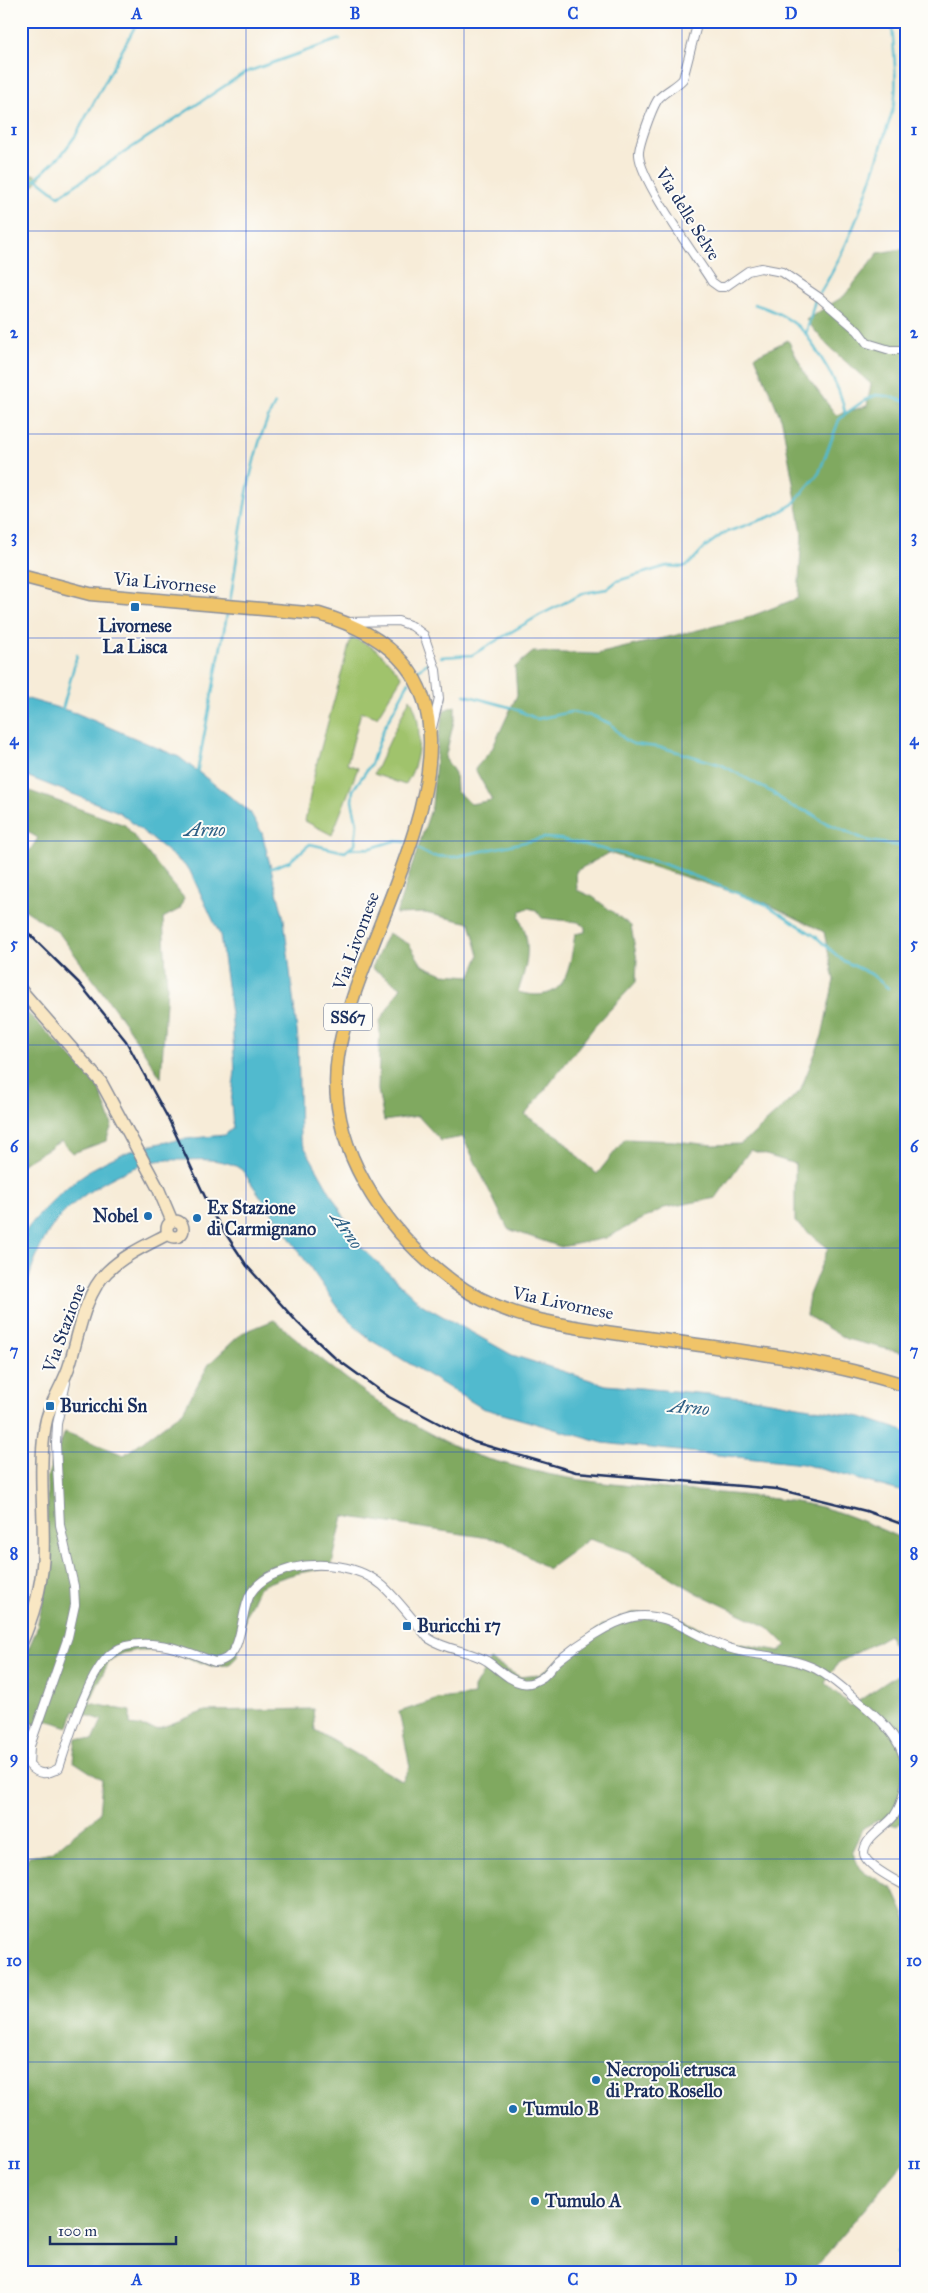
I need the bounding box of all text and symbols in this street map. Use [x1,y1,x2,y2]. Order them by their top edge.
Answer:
text: A [131,4,143,23]
text: B [350,4,360,23]
text: C [568,4,579,23]
text: D [785,4,798,23]
text: 1 [11,120,18,139]
text: 1 [911,120,918,139]
street label: Via delle Selve [650,163,725,264]
text: 2 [10,323,19,342]
text: 2 [910,323,919,342]
text: 3 [11,527,17,547]
text: 3 [911,527,917,547]
street label: Via Livornese [112,567,217,598]
marker: Livornese La Lisca [129,601,141,613]
place label: Livornese La Lisca [98,615,172,658]
text: 4 [10,730,20,750]
text: 4 [910,730,920,750]
water label: Arno [182,818,226,841]
street label: Via Livornese [328,889,384,994]
text: 5 [10,934,18,953]
text: 5 [910,934,918,953]
road number: SS67 [324,1004,372,1030]
text: 6 [10,1137,19,1156]
text: 6 [910,1137,919,1156]
place label: Ex Stazione di Carmignano [207,1197,316,1241]
place label: Nobel [93,1205,139,1227]
water label: Arno [325,1205,368,1253]
marker: Nobel [142,1210,154,1222]
marker: Ex Stazione di Carmignano [191,1212,203,1224]
street label: Via Stazione [37,1281,90,1376]
street label: Via Livornese [510,1281,616,1324]
text: 7 [10,1341,19,1360]
text: 7 [910,1341,919,1360]
water label: Arno [666,1394,710,1420]
place label: Buricchi Sn [60,1395,147,1417]
marker: Buricchi Sn [44,1400,56,1412]
text: 8 [10,1544,18,1563]
text: 8 [910,1544,918,1563]
place label: Buricchi 17 [417,1615,501,1637]
marker: Buricchi 17 [401,1620,413,1632]
text: 9 [10,1748,18,1768]
text: 9 [910,1748,918,1768]
text: 10 [6,1951,22,1970]
text: 10 [906,1951,922,1970]
place label: Necropoli etrusca di Prato Rosello [606,2059,736,2102]
marker: Necropoli etrusca di Prato Rosello [590,2074,602,2086]
place label: Tumulo B [522,2098,599,2120]
marker: Tumulo B [507,2103,519,2115]
text: 11 [8,2154,21,2173]
text: 11 [908,2154,921,2173]
place label: Tumulo A [544,2190,622,2212]
marker: Tumulo A [529,2195,541,2207]
scale bar [50,2213,176,2245]
text: 100 m [58,2222,98,2240]
text: A [131,2270,143,2289]
text: B [350,2270,360,2289]
text: C [568,2270,579,2289]
text: D [785,2270,798,2289]

